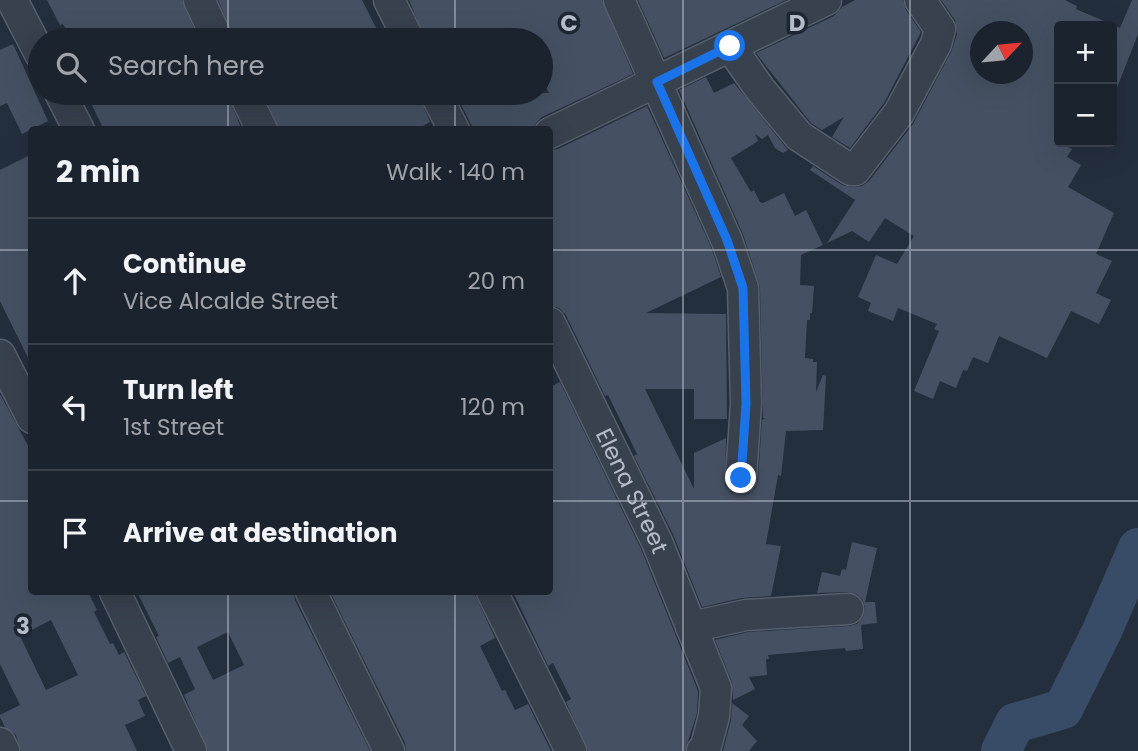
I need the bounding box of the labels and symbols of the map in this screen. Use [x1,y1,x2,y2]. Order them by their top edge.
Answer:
text: C [560,7,578,39]
text: D [789,7,805,39]
north arrow [970,21,1033,84]
route start [714,30,745,61]
street label: Elena Street [588,423,676,558]
route end [725,462,756,493]
text: 3 [16,610,30,642]

